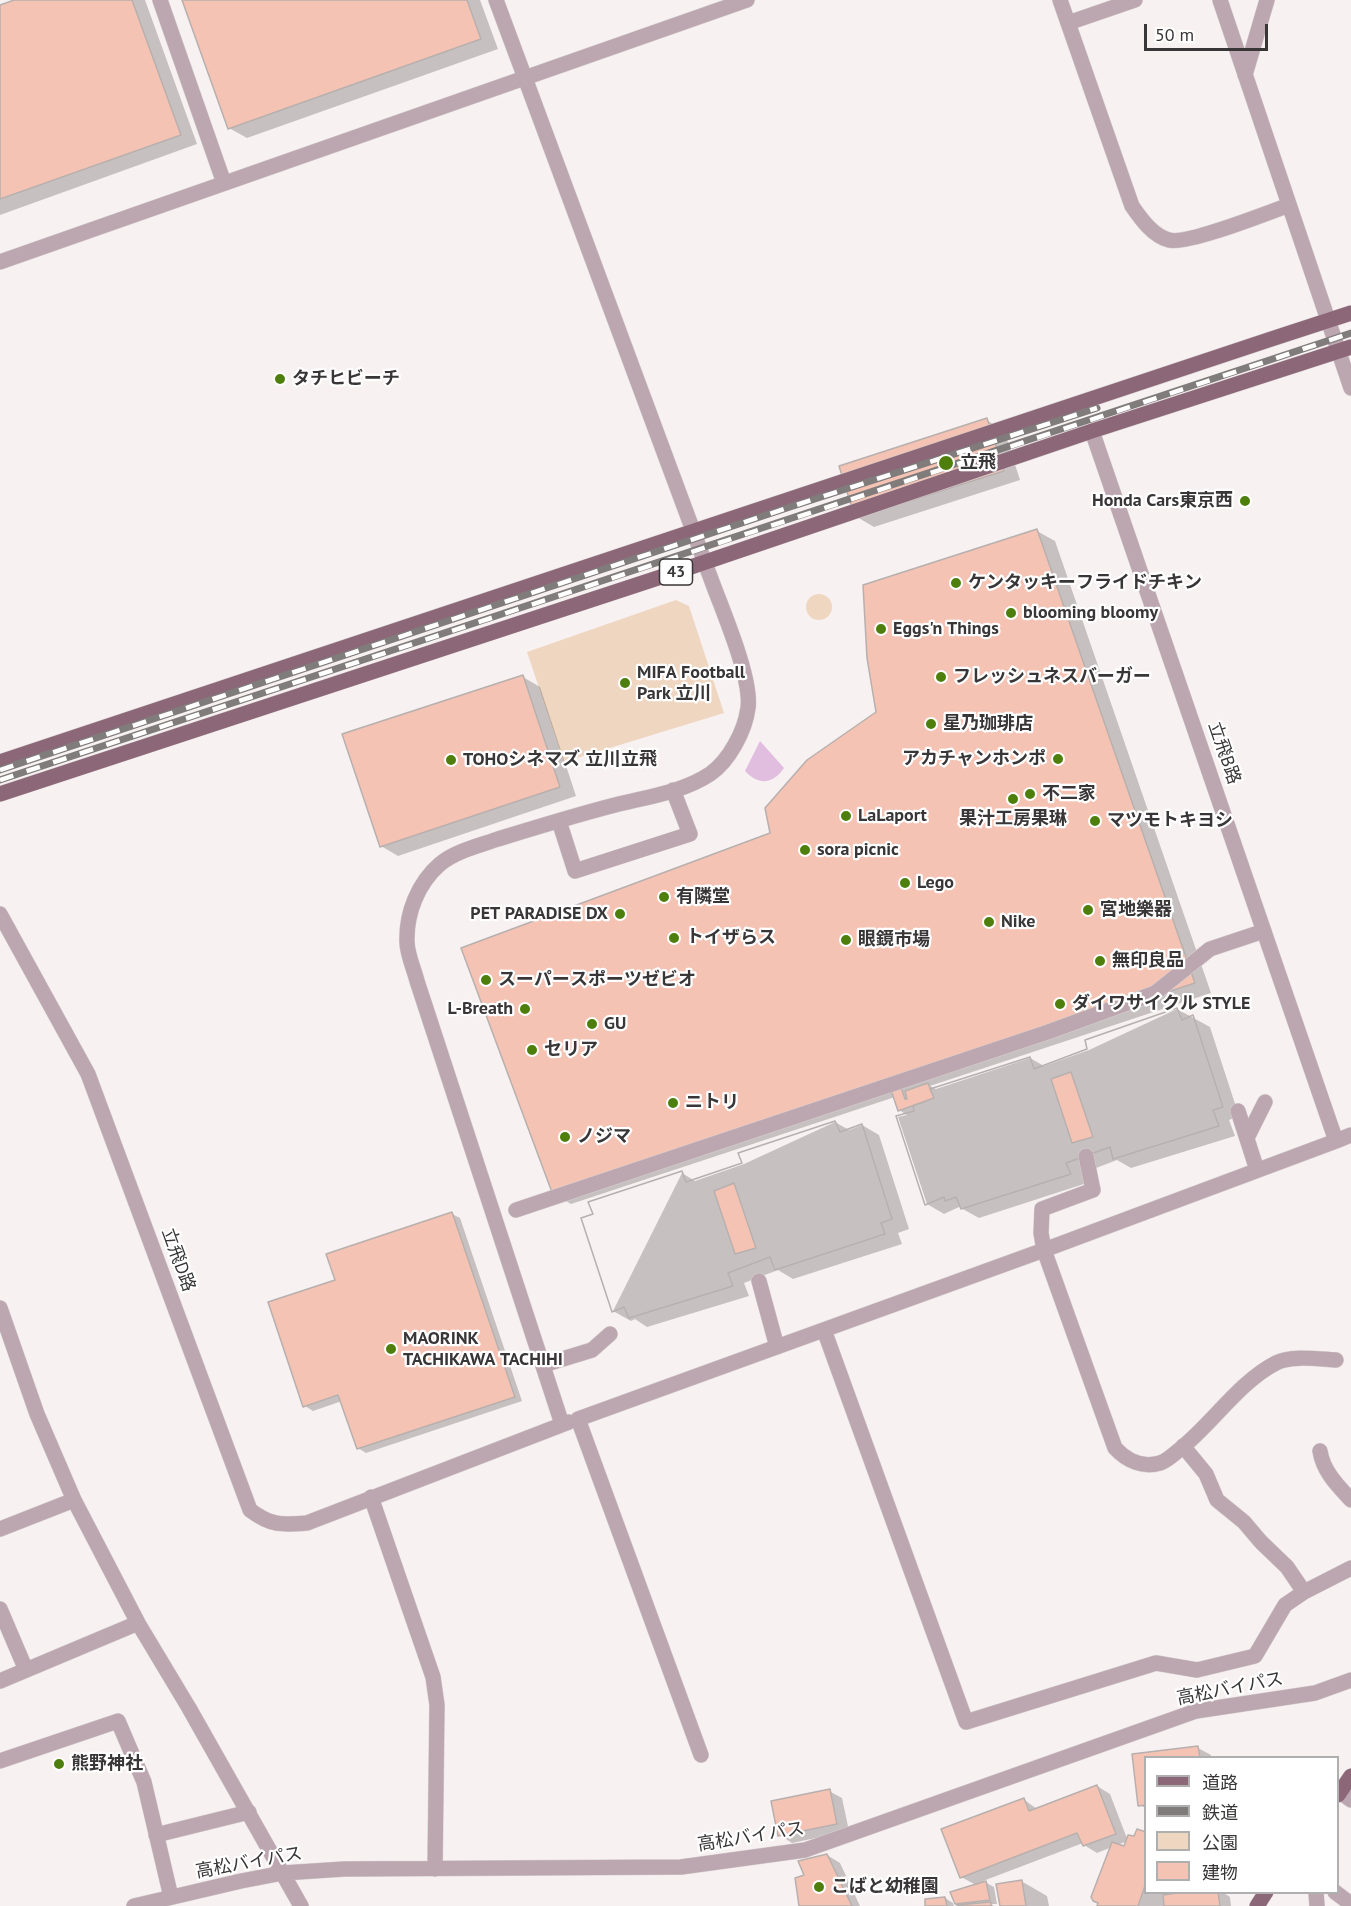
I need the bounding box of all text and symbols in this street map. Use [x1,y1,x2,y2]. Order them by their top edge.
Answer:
scale bar [1147,12,1272,50]
text: 50 m [1155,23,1194,46]
place label: タチヒビーチ [292,368,400,390]
marker: タチヒビーチ [273,372,287,386]
place label: 立飛 [960,452,996,474]
marker: 立飛 [937,454,955,472]
place label: Honda Cars東京西 [1092,490,1233,512]
marker: Honda Cars東京西 [1238,494,1252,508]
road number: 43 [660,559,692,585]
place label: ケンタッキーフライドチキン [968,572,1202,594]
marker: ケンタッキーフライドチキン [949,576,963,590]
place label: blooming bloomy [1023,602,1158,624]
marker: blooming bloomy [1004,606,1018,620]
place label: Eggs'n Things [893,618,999,640]
marker: Eggs'n Things [874,622,888,636]
place label: MIFA Football Park 立川 [637,662,745,704]
place label: フレッシュネスバーガー [953,666,1151,688]
marker: フレッシュネスバーガー [934,670,948,684]
marker: MIFA Football Park 立川 [618,676,632,690]
place label: 星乃珈琲店 [943,713,1033,735]
marker: 星乃珈琲店 [924,717,938,731]
street label: 立飛B路 [1203,719,1245,787]
place label: アカチャンホンポ [902,748,1046,770]
place label: TOHOシネマズ 立川立飛 [463,749,657,771]
marker: アカチャンホンポ [1051,752,1065,766]
marker: TOHOシネマズ 立川立飛 [444,753,458,767]
place label: 不二家 [1042,783,1096,805]
marker: 不二家 [1023,787,1037,801]
marker: 果汁工房果琳 [1006,792,1020,806]
place label: LaLaport [858,805,927,827]
place label: 果汁工房果琳 [959,808,1067,830]
marker: LaLaport [839,809,853,823]
place label: マツモトキヨシ [1107,810,1233,832]
marker: マツモトキヨシ [1088,814,1102,828]
place label: sora picnic [817,839,899,861]
marker: sora picnic [798,843,812,857]
place label: Lego [917,872,954,894]
marker: Lego [898,876,912,890]
place label: 有隣堂 [676,886,730,908]
marker: 有隣堂 [657,890,671,904]
place label: 宮地樂器 [1100,899,1172,921]
place label: PET PARADISE DX [470,903,608,925]
marker: 宮地樂器 [1081,903,1095,917]
marker: PET PARADISE DX [613,907,627,921]
place label: Nike [1001,911,1035,933]
marker: Nike [982,915,996,929]
place label: トイザらス [686,927,776,949]
place label: 眼鏡市場 [858,929,930,951]
marker: トイザらス [667,931,681,945]
marker: 眼鏡市場 [839,933,853,947]
place label: 無印良品 [1112,950,1184,972]
marker: 無印良品 [1093,954,1107,968]
place label: スーパースポーツゼビオ [498,969,696,991]
marker: スーパースポーツゼビオ [479,973,493,987]
place label: ダイワサイクル STYLE [1072,993,1250,1015]
marker: ダイワサイクル STYLE [1053,997,1067,1011]
place label: L-Breath [447,998,513,1020]
marker: L-Breath [518,1002,532,1016]
place label: GU [604,1013,626,1035]
marker: GU [585,1017,599,1031]
place label: セリア [544,1039,598,1061]
marker: セリア [525,1043,539,1057]
place label: ニトリ [685,1092,739,1114]
marker: ニトリ [666,1096,680,1110]
place label: ノジマ [577,1126,631,1148]
marker: ノジマ [558,1130,572,1144]
street label: 立飛D路 [157,1225,199,1295]
place label: MAORINK TACHIKAWA TACHIHI [403,1328,563,1370]
marker: MAORINK TACHIKAWA TACHIHI [384,1342,398,1356]
street label: 高松バイパス [1175,1668,1285,1710]
place label: 熊野神社 [71,1753,143,1775]
legend [1144,1756,1339,1894]
marker: 熊野神社 [52,1757,66,1771]
text: 道路 [1202,1771,1238,1794]
text: 鉄道 [1202,1801,1238,1824]
street label: 高松バイパス [696,1818,806,1856]
text: 公園 [1202,1831,1238,1854]
street label: 高松バイパス [194,1843,304,1883]
text: 建物 [1202,1861,1238,1884]
place label: こばと幼稚園 [831,1876,939,1898]
marker: こばと幼稚園 [812,1880,826,1894]

